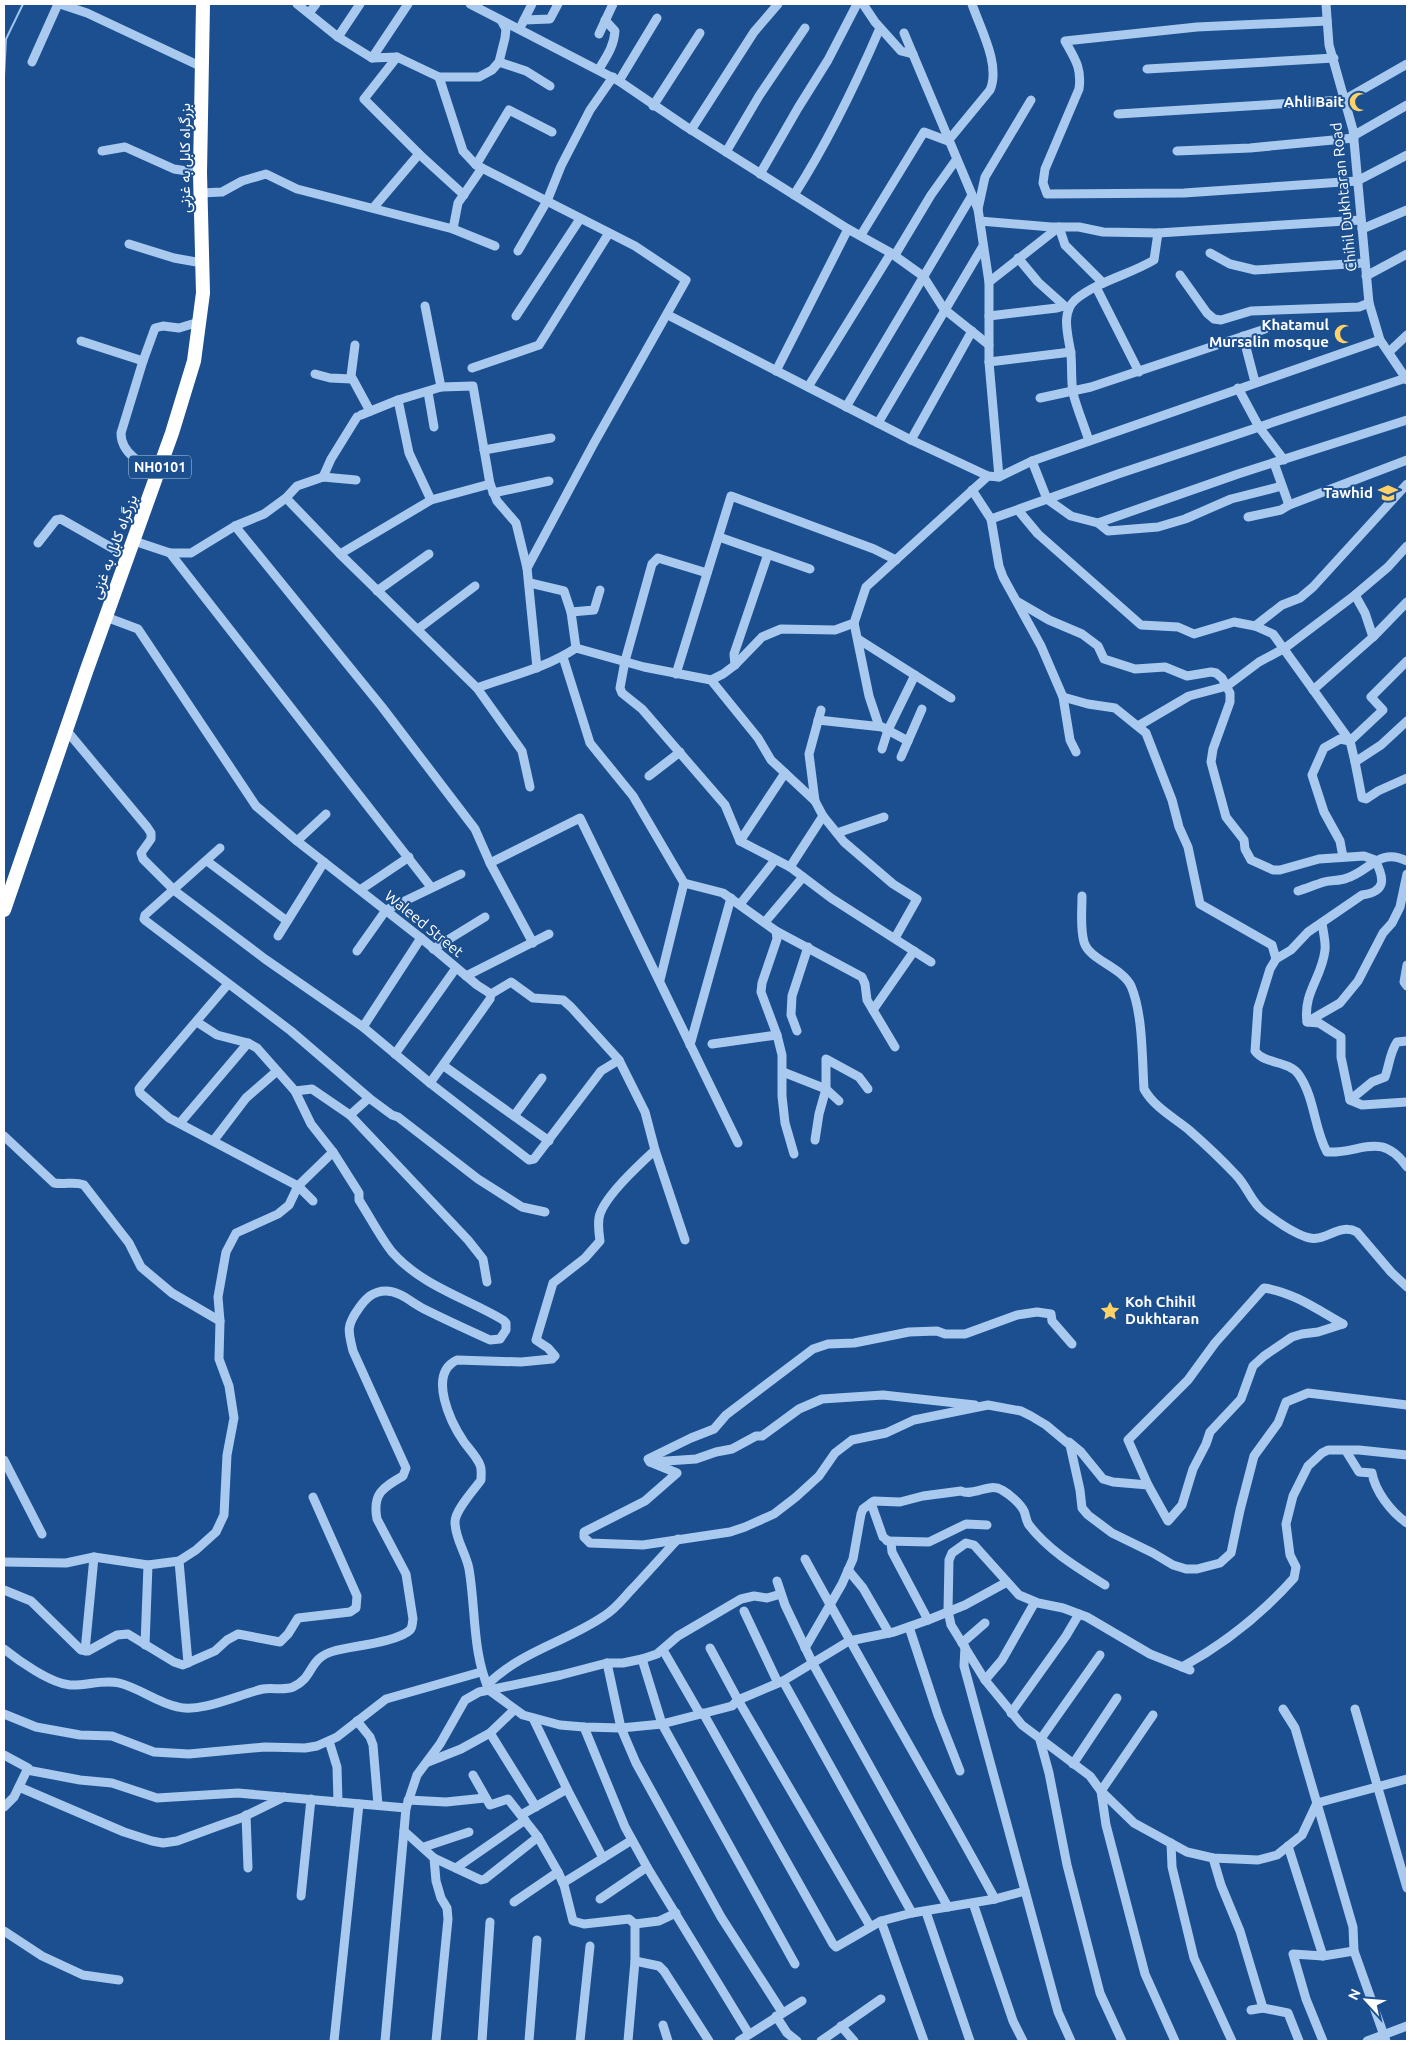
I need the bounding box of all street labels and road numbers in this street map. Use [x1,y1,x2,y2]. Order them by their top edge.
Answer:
street label: بزرگراه کابل به غزنی [176,103,195,213]
street label: Chihil Dukhtaran Road [1327,122,1360,272]
road number: NH0101 [129,456,191,478]
street label: بزرگراه کابل به غزنی [87,492,142,602]
street label: Waleed Street [382,887,467,960]

